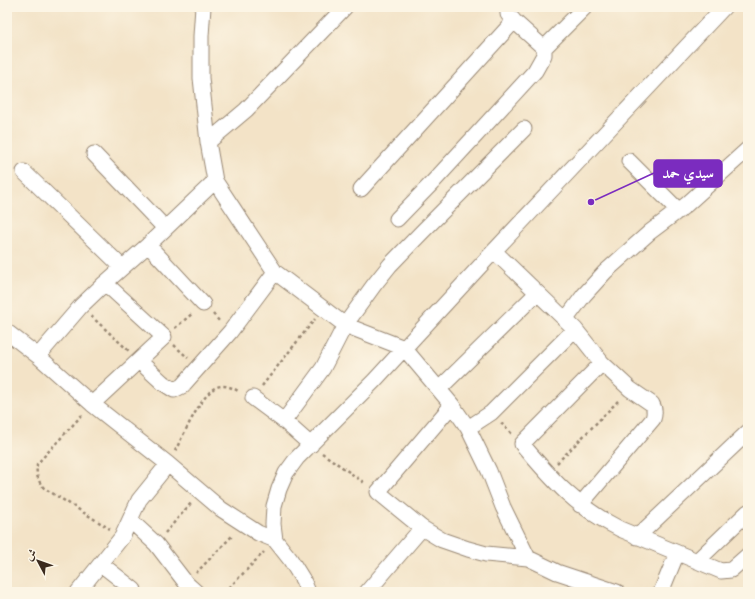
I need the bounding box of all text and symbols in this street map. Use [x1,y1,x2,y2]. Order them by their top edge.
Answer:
callout: سيدي حمد [654,160,722,187]
text: سيدي حمد [662,164,714,185]
north arrow [18,541,58,581]
text: ش [22,546,41,564]

